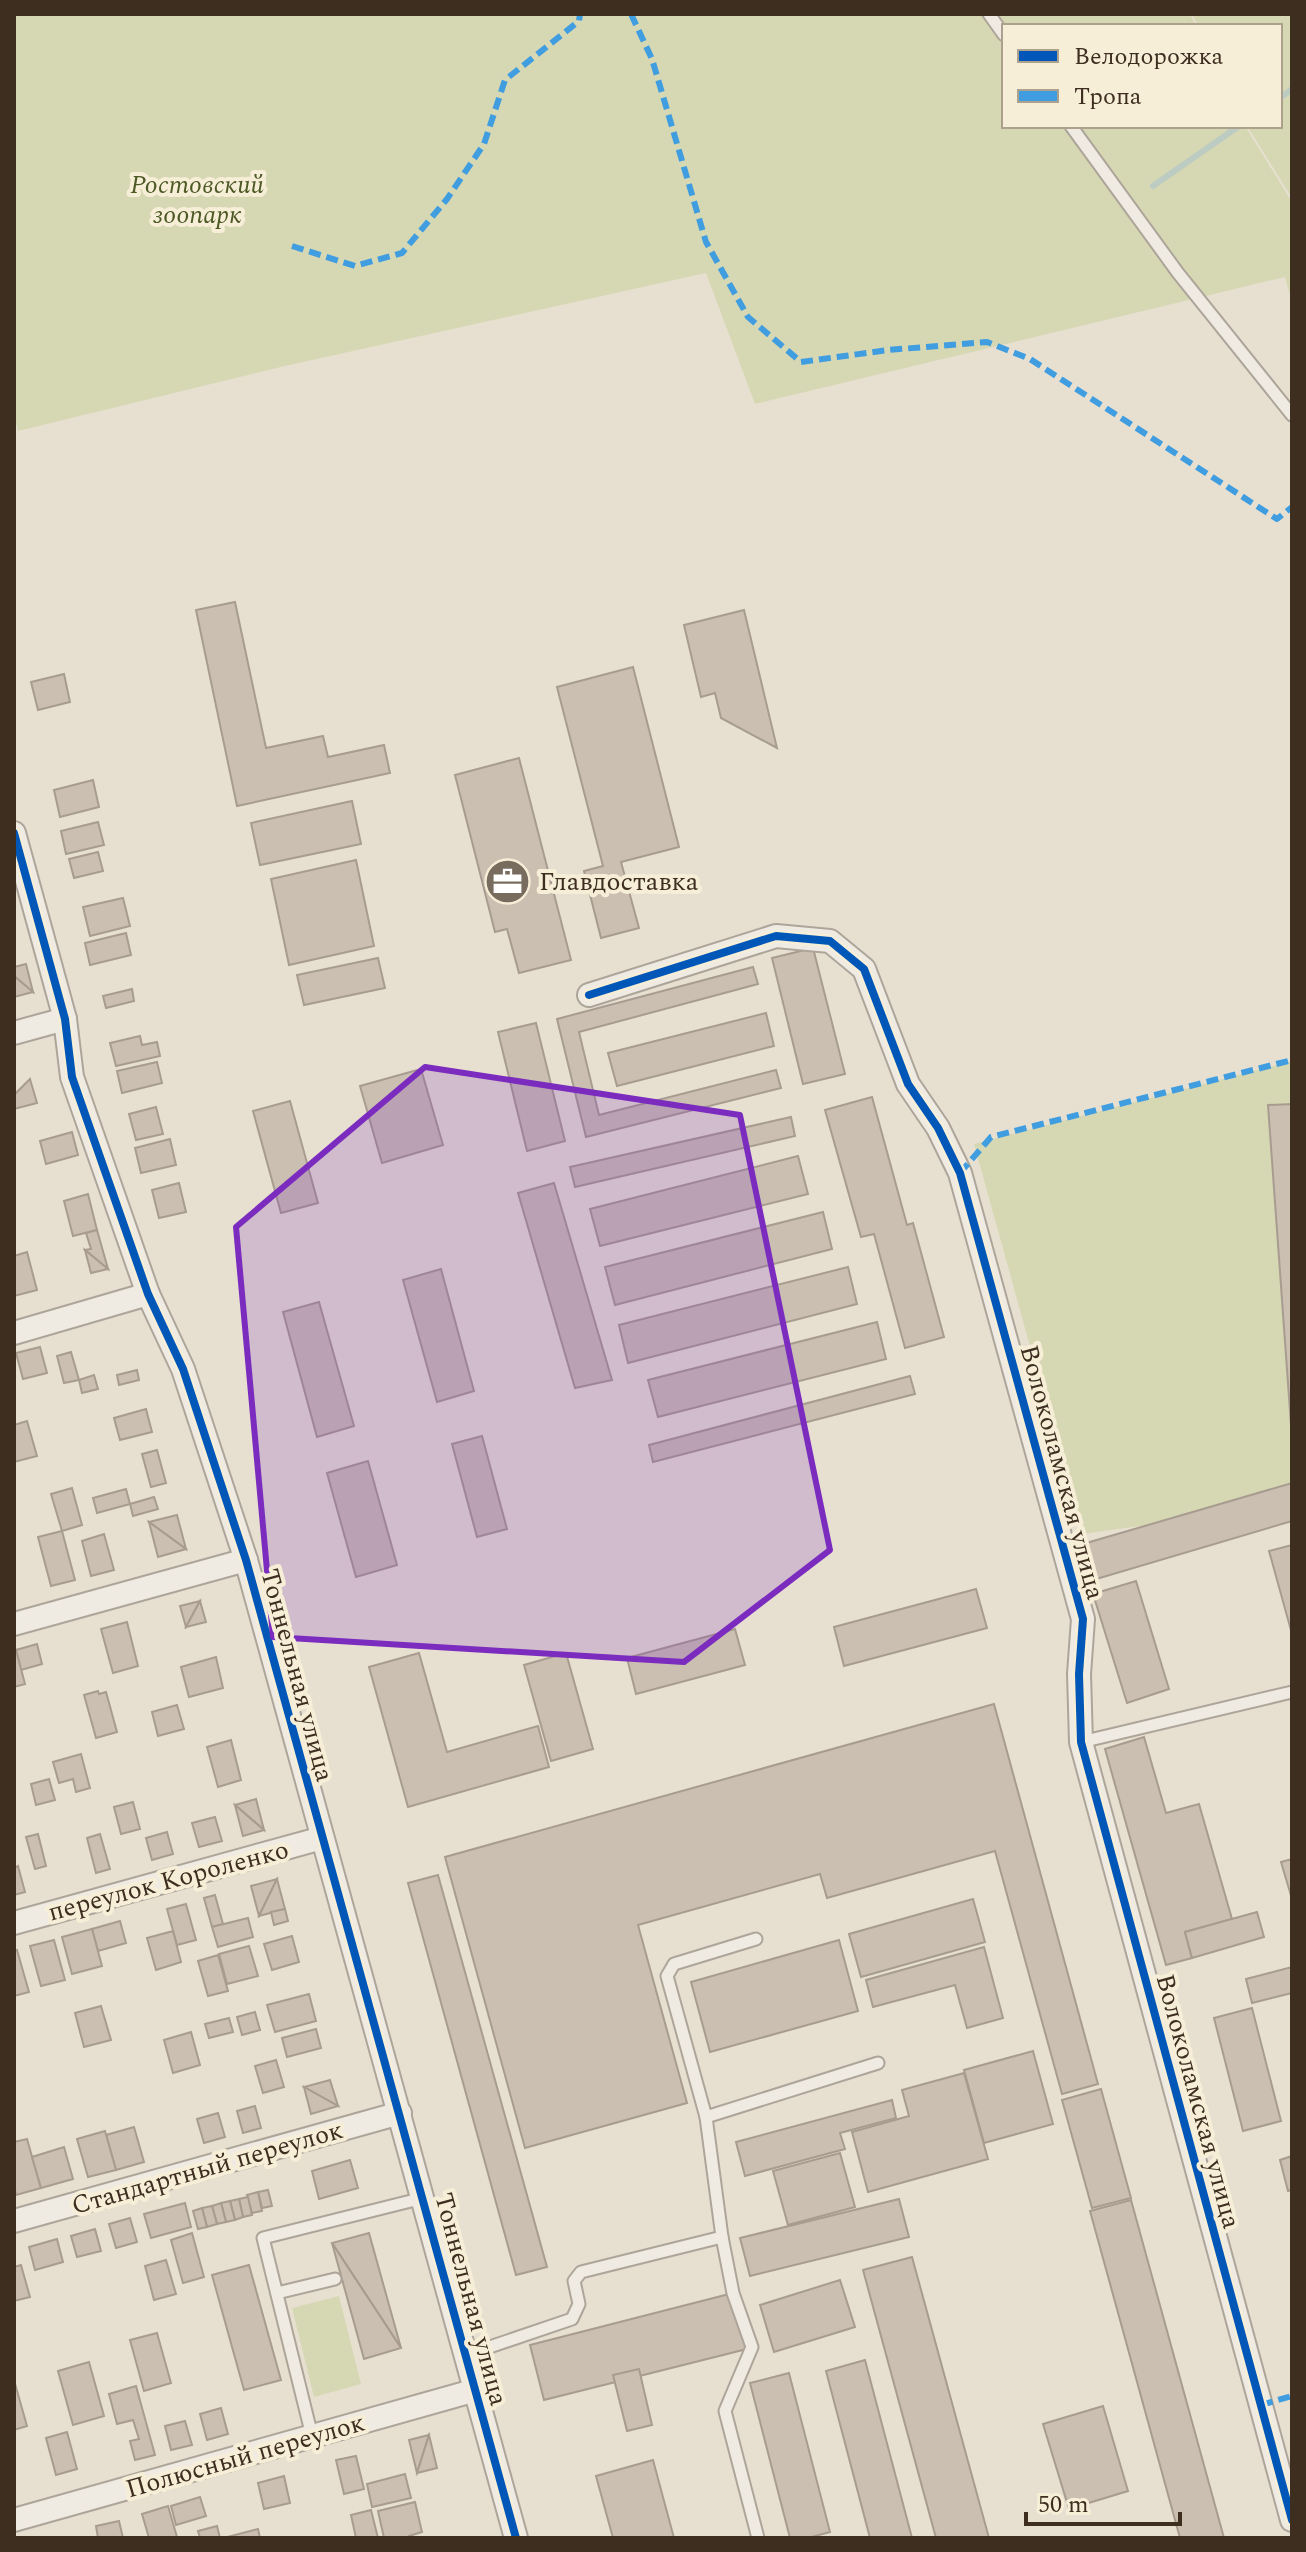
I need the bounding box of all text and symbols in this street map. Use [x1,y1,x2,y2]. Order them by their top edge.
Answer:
legend [1002,24,1282,128]
text: Велодорожка [1074,39,1224,75]
text: Тропа [1074,79,1142,115]
park label: Ростовский зоопарк [130,165,264,235]
office icon: Главдоставка [484,857,532,905]
place label: Главдоставка [539,862,699,902]
street label: Волоколамская улица [1009,1340,1115,1604]
street label: Тоннельная улица [249,1564,345,1786]
street label: переулок Короленко [43,1830,293,1932]
street label: Волоколамская улица [1145,1969,1251,2233]
street label: Стандартный переулок [67,2110,348,2226]
street label: Тоннельная улица [423,2188,519,2410]
street label: Полюсный переулок [121,2403,370,2509]
scale bar [1026,2476,1180,2526]
text: 50 m [1038,2487,1089,2523]

